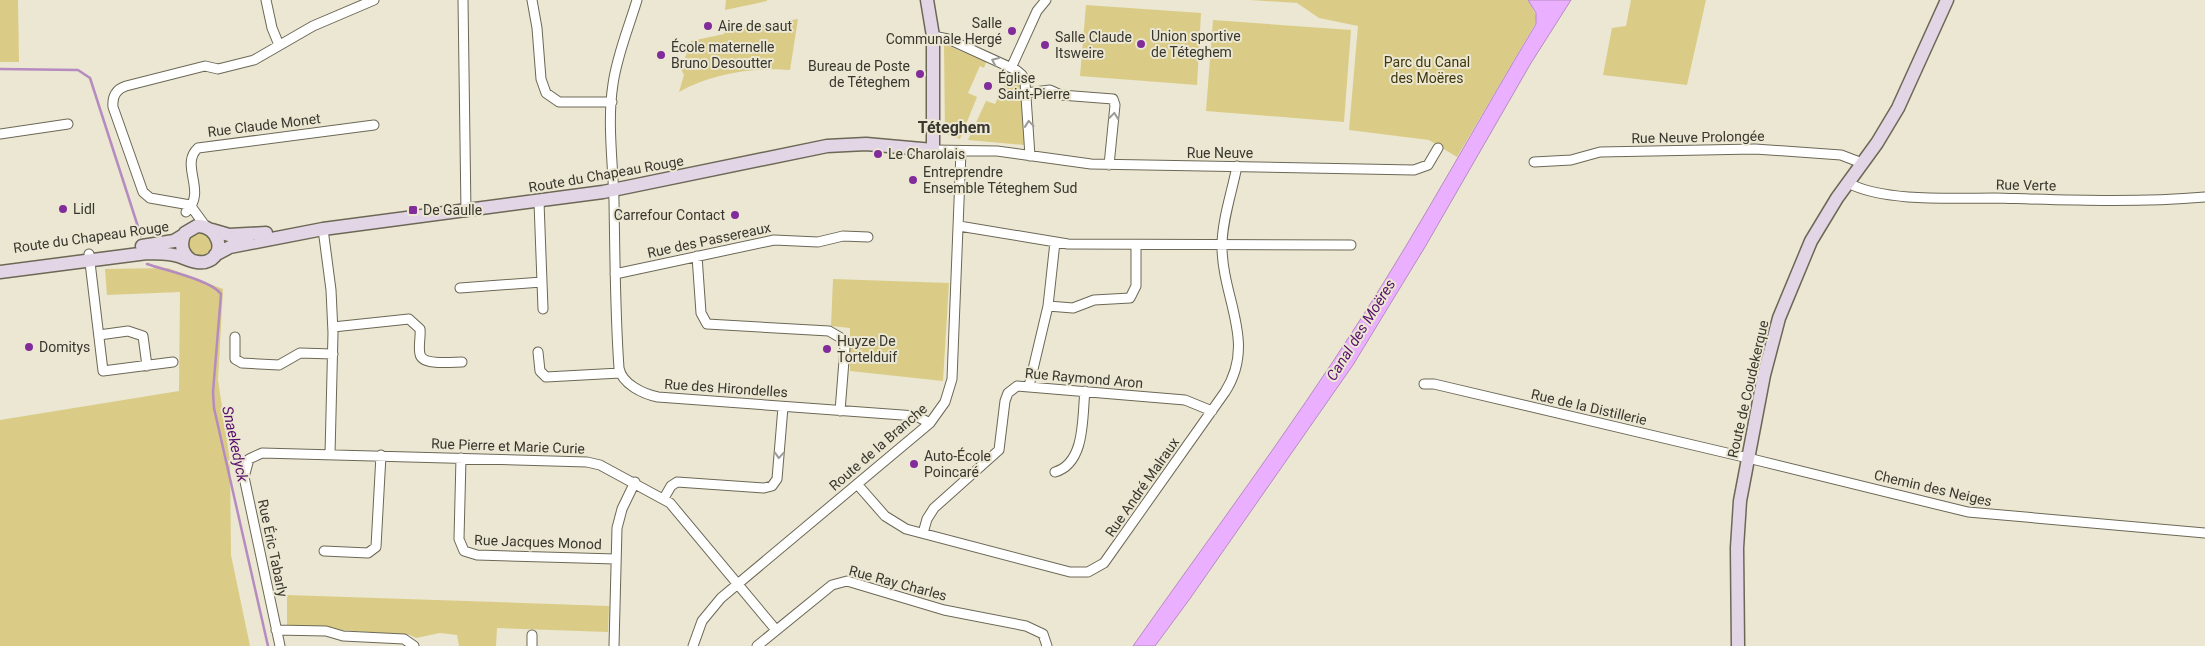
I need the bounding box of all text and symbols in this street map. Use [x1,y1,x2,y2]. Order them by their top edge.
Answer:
place label: Salle Communale Hergé [886,15,1002,47]
place label: Aire de saut [718,18,792,34]
marker: Aire de saut [702,20,714,32]
marker: Salle Communale Hergé [1006,25,1018,37]
place label: Union sportive de Téteghem [1151,28,1241,60]
place label: Salle Claude Itsweire [1055,29,1132,61]
place label: École maternelle Bruno Desoutter [671,38,774,71]
marker: Union sportive de Téteghem [1135,38,1147,50]
marker: Salle Claude Itsweire [1039,39,1051,51]
marker: École maternelle Bruno Desoutter [655,49,667,61]
park label: Parc du Canal des Moëres [1384,54,1470,86]
one-way arrow [992,57,1001,67]
place label: Bureau de Poste de Téteghem [808,58,910,90]
marker: Bureau de Poste de Téteghem [914,68,926,80]
place label: Église Saint-Pierre [998,69,1070,102]
marker: Église Saint-Pierre [982,80,994,92]
street label: Rue Claude Monet [207,110,322,140]
one-way arrow [1108,112,1119,120]
district label: Téteghem [918,118,990,137]
one-way arrow [1024,120,1035,128]
street label: Rue Neuve Prolongée [1631,128,1765,146]
street label: Rue Neuve [1187,145,1253,161]
place label: Le Charolais [888,146,965,162]
marker: Le Charolais [872,148,884,160]
street label: Route du Chapeau Rouge [527,152,685,196]
place label: Entreprendre Ensemble Téteghem Sud [923,164,1077,196]
marker: Entreprendre Ensemble Téteghem Sud [907,174,919,186]
street label: Rue Verte [1996,176,2056,194]
place label: Lidl [73,201,95,217]
place label: De Gaulle [423,202,482,218]
marker: Lidl [57,203,69,215]
marker: De Gaulle [407,204,419,216]
place label: Carrefour Contact [614,207,725,223]
marker: Carrefour Contact [729,209,741,221]
street label: Route du Chapeau Rouge [12,218,170,256]
street label: Rue des Passereaux [646,219,772,261]
water label: Canal des Moëres [1323,276,1399,384]
street label: Route de Coudekerque [1724,319,1772,459]
place label: Huyze De Tortelduif [837,333,897,365]
place label: Domitys [39,339,90,355]
marker: Domitys [23,341,35,353]
marker: Huyze De Tortelduif [821,343,833,355]
street label: Rue Raymond Aron [1024,365,1144,391]
street label: Rue des Hirondelles [664,376,788,400]
street label: Rue de la Distillerie [1530,386,1648,428]
street label: Route de la Branche [826,400,930,494]
water label: Snaekedyck [218,404,252,484]
street label: Rue André Malraux [1102,434,1182,540]
street label: Rue Pierre et Marie Curie [431,435,585,457]
place label: Auto-École Poincaré [924,447,991,480]
one-way arrow [774,451,785,459]
marker: Auto-École Poincaré [908,458,920,470]
street label: Chemin des Neiges [1873,467,1993,509]
street label: Rue Éric Tabarly [255,498,292,599]
street label: Rue Jacques Monod [474,532,602,552]
street label: Rue Ray Charles [847,562,949,604]

